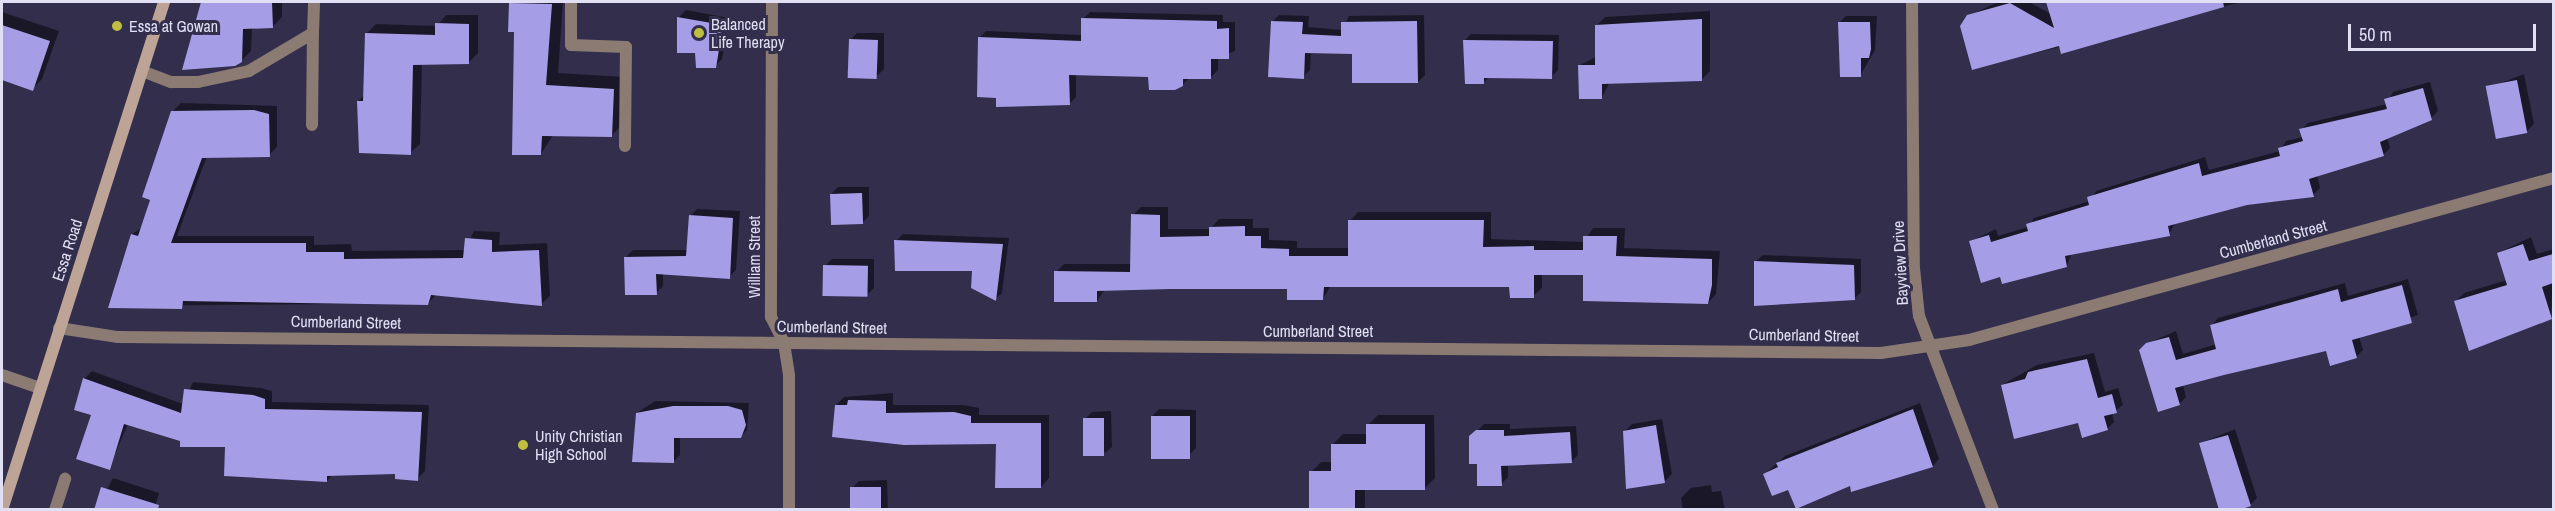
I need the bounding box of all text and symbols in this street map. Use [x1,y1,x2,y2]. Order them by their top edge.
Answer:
scale bar [2351,12,2538,50]
place label: Balanced Life Therapy [711,14,785,52]
place label: Essa at Gowan [129,16,218,36]
marker: Essa at Gowan [110,19,124,33]
text: 50 m [2359,22,2392,47]
marker: Balanced Life Therapy [692,26,706,40]
street label: Cumberland Street [2217,215,2329,263]
street label: William Street [744,216,764,298]
street label: Essa Road [48,217,86,283]
street label: Bayview Drive [1888,220,1912,306]
street label: Cumberland Street [291,311,401,333]
street label: Cumberland Street [777,316,887,338]
street label: Cumberland Street [1263,321,1373,341]
street label: Cumberland Street [1749,324,1859,346]
place label: Unity Christian High School [535,426,623,464]
marker: Unity Christian High School [516,438,530,452]

